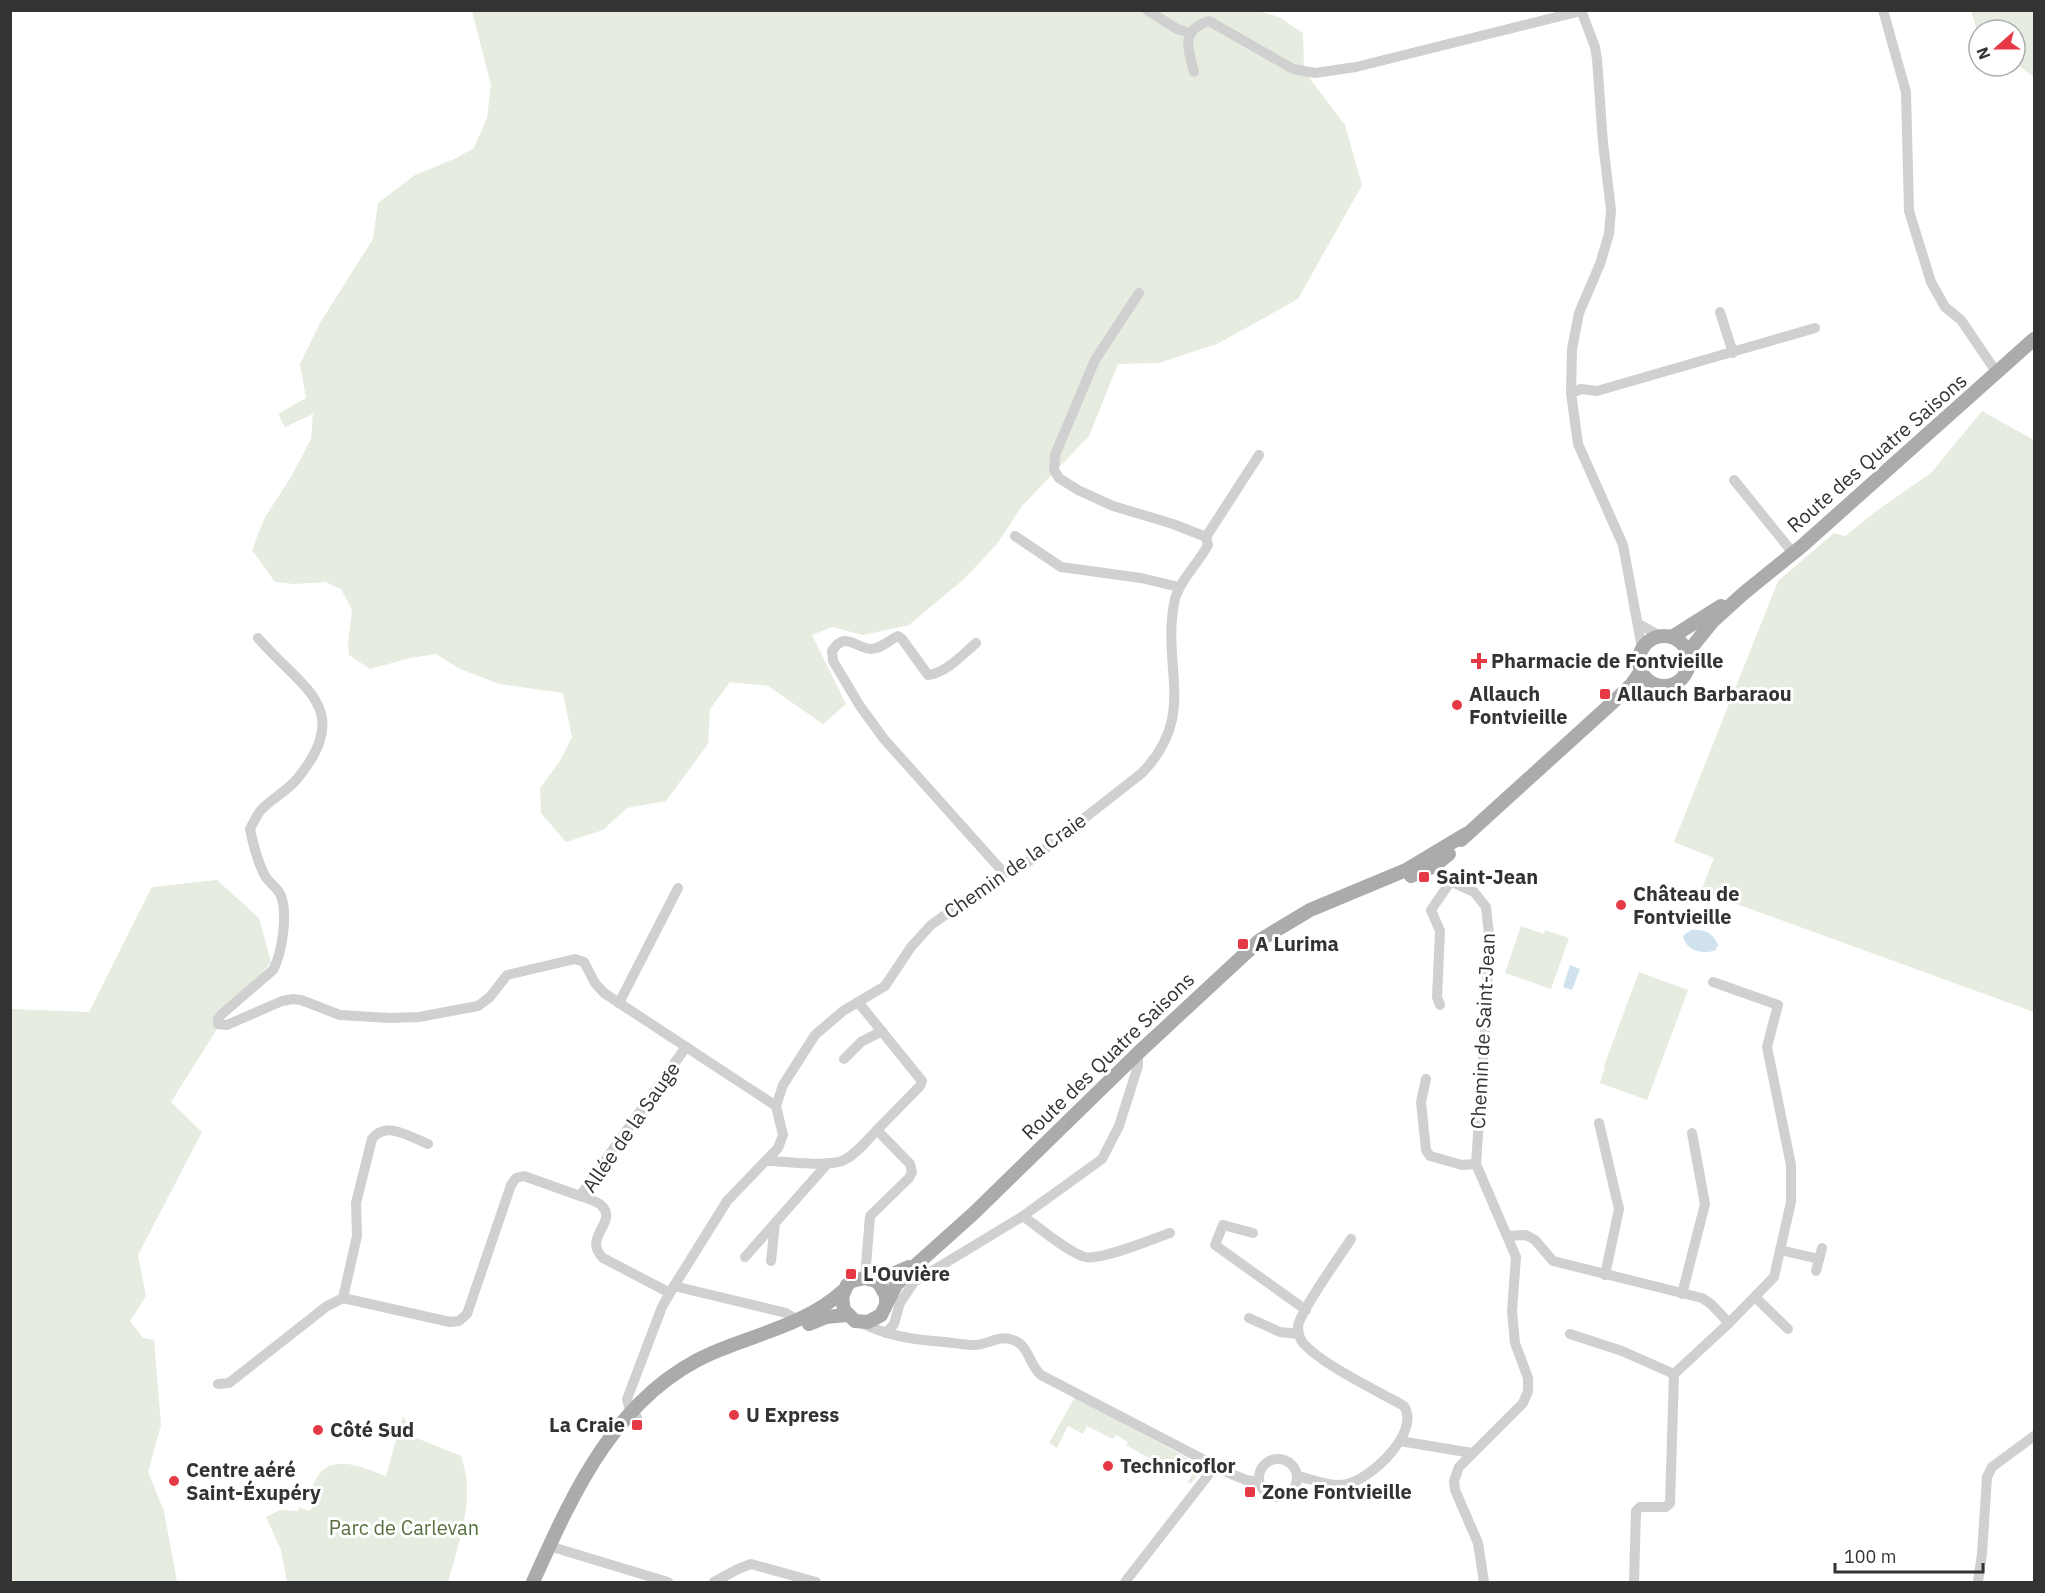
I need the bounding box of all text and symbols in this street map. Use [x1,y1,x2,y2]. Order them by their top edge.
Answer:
north arrow [1967,18,2027,78]
text: N [1972,44,1994,62]
street label: Route des Quatre Saisons [1781,367,1972,538]
place label: Pharmacie de Fontvieille [1491,647,1723,674]
marker: Pharmacie de Fontvieille [1472,654,1486,668]
place label: Allauch Fontvieille [1469,680,1568,730]
place label: Allauch Barbaraou [1617,680,1792,707]
marker: Allauch Barbaraou [1598,687,1612,701]
marker: Allauch Fontvieille [1450,698,1464,712]
street label: Chemin de la Craie [938,806,1091,925]
place label: Saint-Jean [1436,863,1538,890]
marker: Saint-Jean [1417,870,1431,884]
place label: Château de Fontvieille [1633,880,1739,930]
marker: Château de Fontvieille [1614,898,1628,912]
place label: A Lurima [1255,930,1339,957]
street label: Chemin de Saint-Jean [1464,932,1501,1130]
marker: A Lurima [1236,937,1250,951]
street label: Route des Quatre Saisons [1015,966,1200,1145]
street label: Allée de la Sauge [576,1056,686,1197]
place label: L'Ouvière [863,1260,950,1287]
marker: L'Ouvière [844,1267,858,1281]
place label: U Express [746,1401,839,1428]
marker: U Express [727,1408,741,1422]
place label: La Craie [549,1411,625,1438]
place label: Côté Sud [330,1416,414,1443]
marker: La Craie [630,1418,644,1432]
marker: Côté Sud [311,1423,325,1437]
place label: Technicoflor [1120,1452,1236,1479]
place label: Centre aéré Saint-Éxupéry [186,1456,321,1506]
marker: Technicoflor [1101,1459,1115,1473]
marker: Centre aéré Saint-Éxupéry [167,1474,181,1488]
place label: Zone Fontvieille [1262,1478,1412,1505]
marker: Zone Fontvieille [1243,1485,1257,1499]
park label: Parc de Carlevan [329,1514,479,1541]
scale bar [1835,1536,1984,1574]
text: 100 m [1844,1545,1896,1568]

